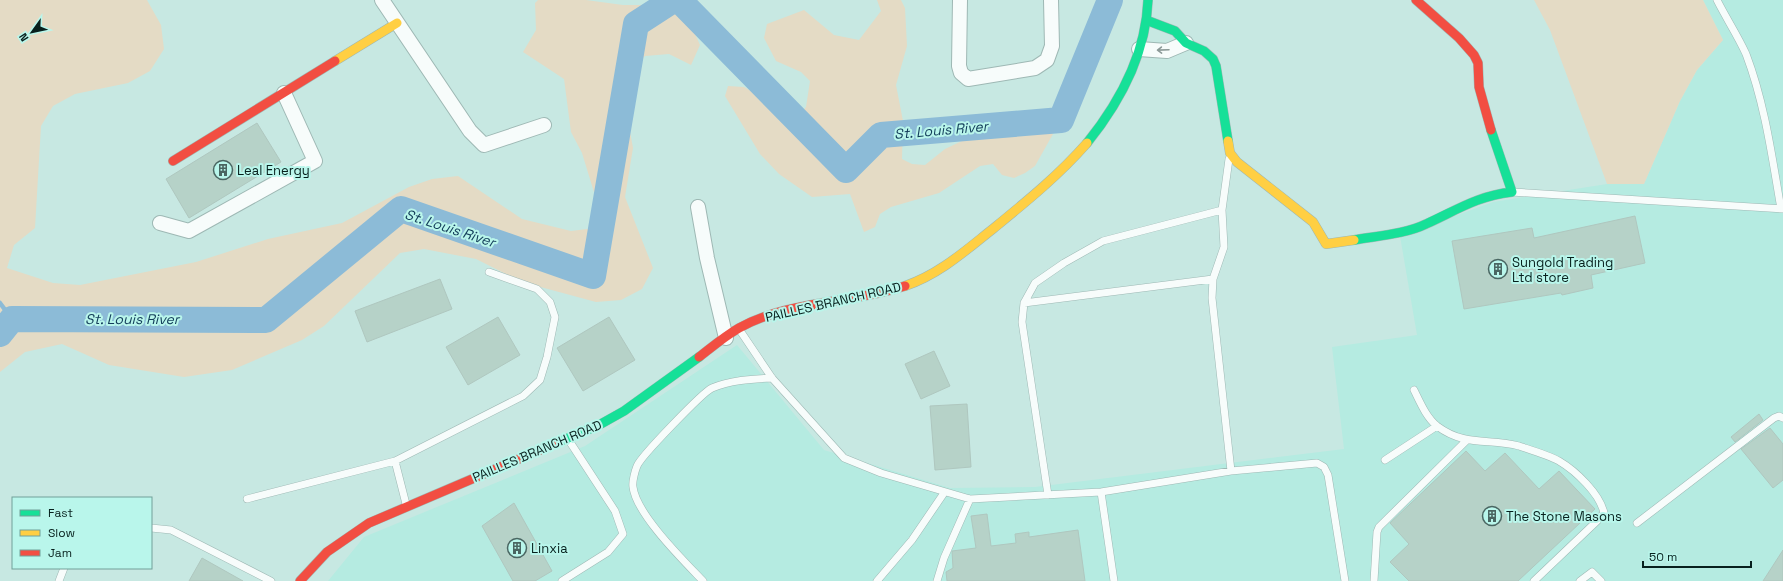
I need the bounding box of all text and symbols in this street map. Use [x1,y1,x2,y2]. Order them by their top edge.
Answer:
north arrow [12,12,52,52]
text: N [16,31,31,44]
one-way arrow [1157,47,1170,54]
water label: St. Louis River [893,117,990,143]
building icon: Leal Energy [212,159,234,181]
place label: Leal Energy [237,162,310,179]
water label: St. Louis River [403,205,499,252]
place label: Sungold Trading Ltd store [1512,254,1613,286]
building icon: Sungold Trading Ltd store [1487,258,1509,280]
street label: PAILLES BRANCH ROAD [764,278,902,326]
water label: St. Louis River [85,310,181,328]
street label: PAILLES BRANCH ROAD [470,416,604,486]
legend [12,497,152,569]
text: Fast [48,505,73,521]
building icon: The Stone Masons [1481,505,1503,527]
place label: The Stone Masons [1506,508,1622,525]
text: Slow [48,525,75,541]
building icon: Linxia [506,537,528,559]
place label: Linxia [531,540,568,557]
scale bar [1643,543,1751,569]
text: Jam [48,545,72,561]
text: 50 m [1649,549,1677,565]

